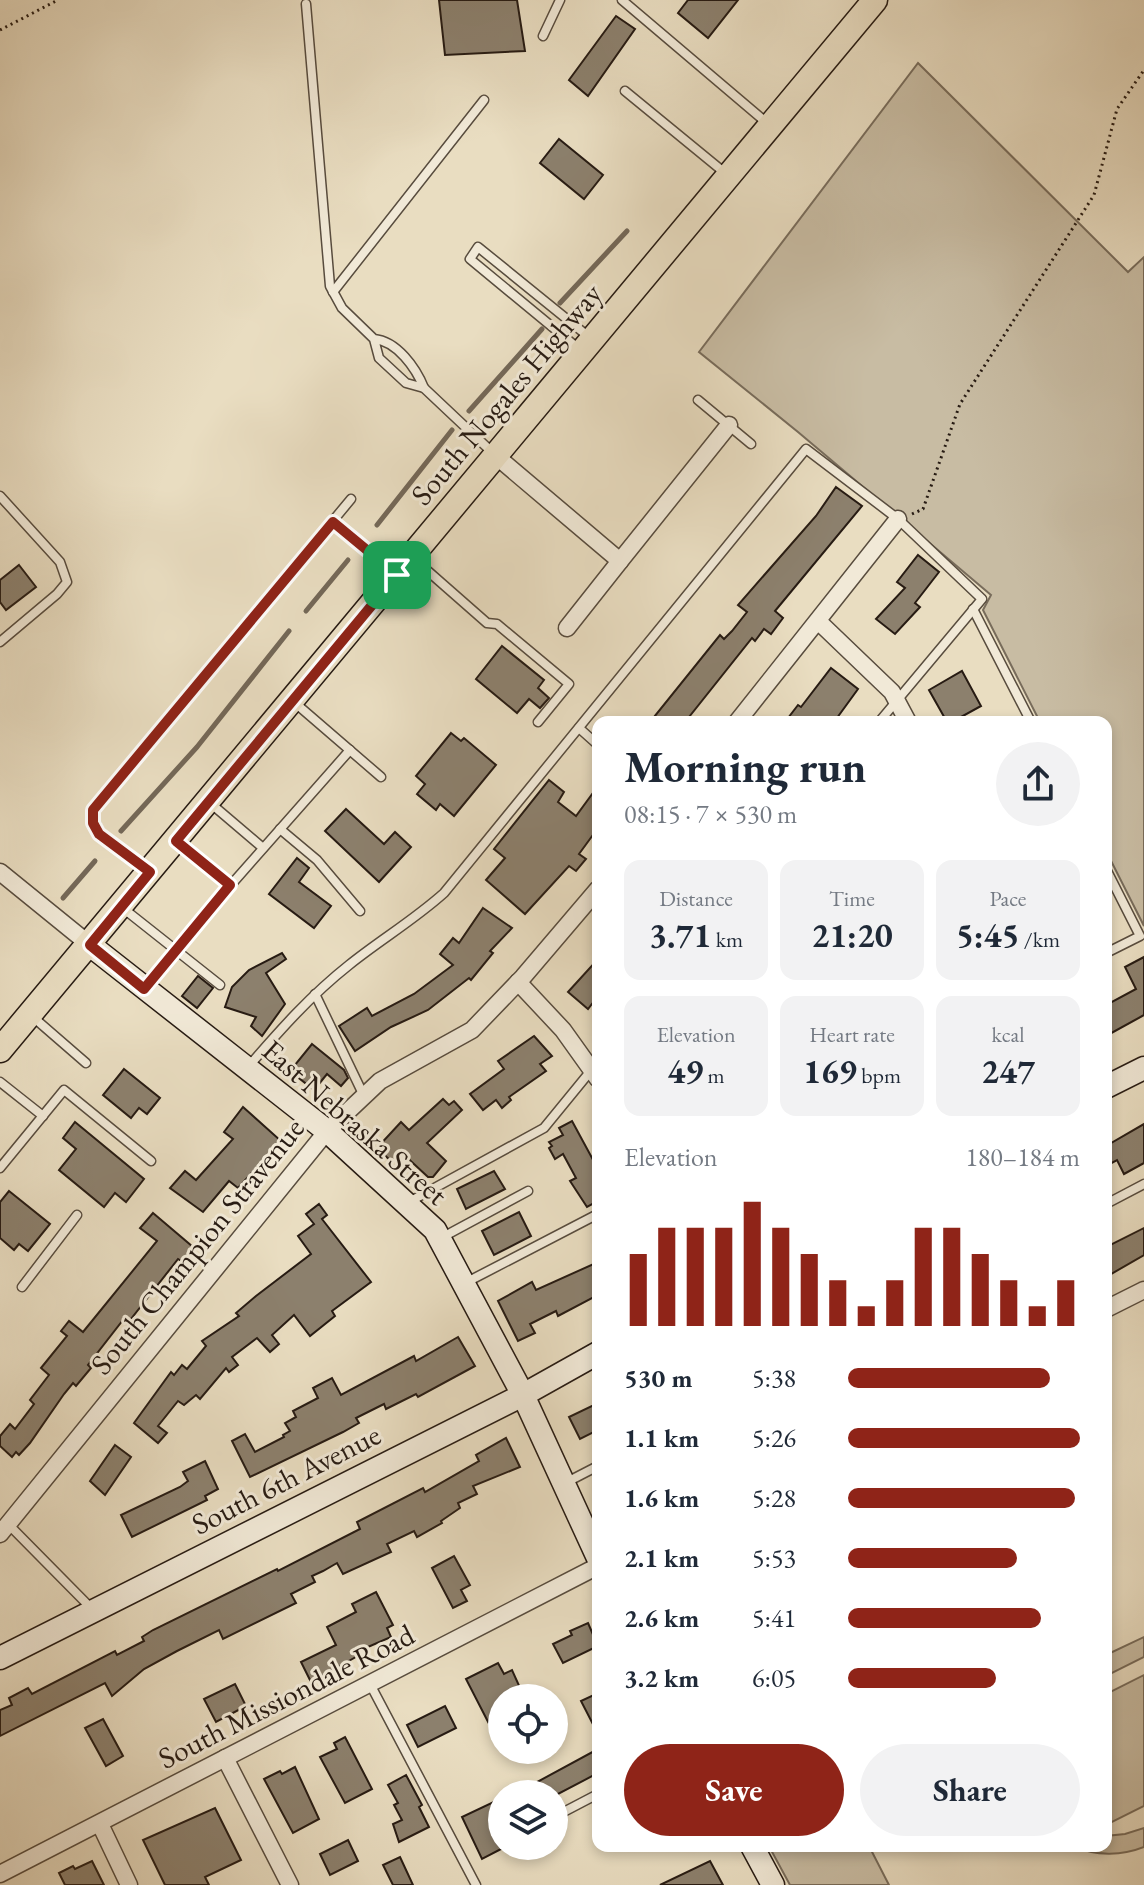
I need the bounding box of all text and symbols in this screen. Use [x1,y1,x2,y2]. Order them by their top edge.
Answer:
street label: South Nogales Highway [402,274,611,513]
pin [363,541,431,609]
icon: arrive [375,553,419,597]
text: Morning run [624,738,866,795]
button: share [996,742,1080,826]
text: 08:15 · 7 × 530 m [624,797,797,831]
text: Distance [659,884,733,913]
text: Time [829,884,875,913]
text: Pace [990,884,1026,913]
text: 3.71 [649,913,711,957]
text: 21:20 [811,913,893,957]
text: 5:45 [956,913,1019,957]
text: km [711,925,743,954]
text: /km [1019,925,1060,954]
text: Elevation [656,1020,736,1049]
text: Heart rate [809,1020,895,1049]
text: kcal [991,1020,1025,1049]
street label: East Nebraska Street [254,1031,456,1214]
text: 49 [667,1049,703,1093]
text: 169 [803,1049,857,1093]
text: 247 [981,1049,1035,1093]
text: m [703,1061,725,1090]
text: bpm [857,1061,901,1090]
street label: South Champion Stravenue [81,1110,313,1382]
text: Elevation [624,1140,718,1174]
text: 180–184 m [965,1140,1080,1174]
text: 530 m [624,1361,692,1395]
text: 5:38 [752,1361,796,1395]
street label: South 6th Avenue [185,1415,387,1543]
text: 1.1 km [624,1421,699,1455]
text: 5:26 [752,1421,796,1455]
text: 1.6 km [624,1481,699,1515]
text: 5:28 [752,1481,796,1515]
text: 2.1 km [624,1541,699,1575]
text: 5:53 [752,1541,796,1575]
text: 2.6 km [624,1601,699,1635]
text: 5:41 [752,1601,796,1635]
street label: South Missiondale Road [151,1614,421,1777]
text: 3.2 km [624,1661,699,1695]
text: 6:05 [752,1661,796,1695]
map controls [488,1684,568,1860]
button: locate [488,1684,568,1764]
button: Save [624,1744,844,1836]
button: Share [860,1744,1080,1836]
button: layers [488,1780,568,1860]

